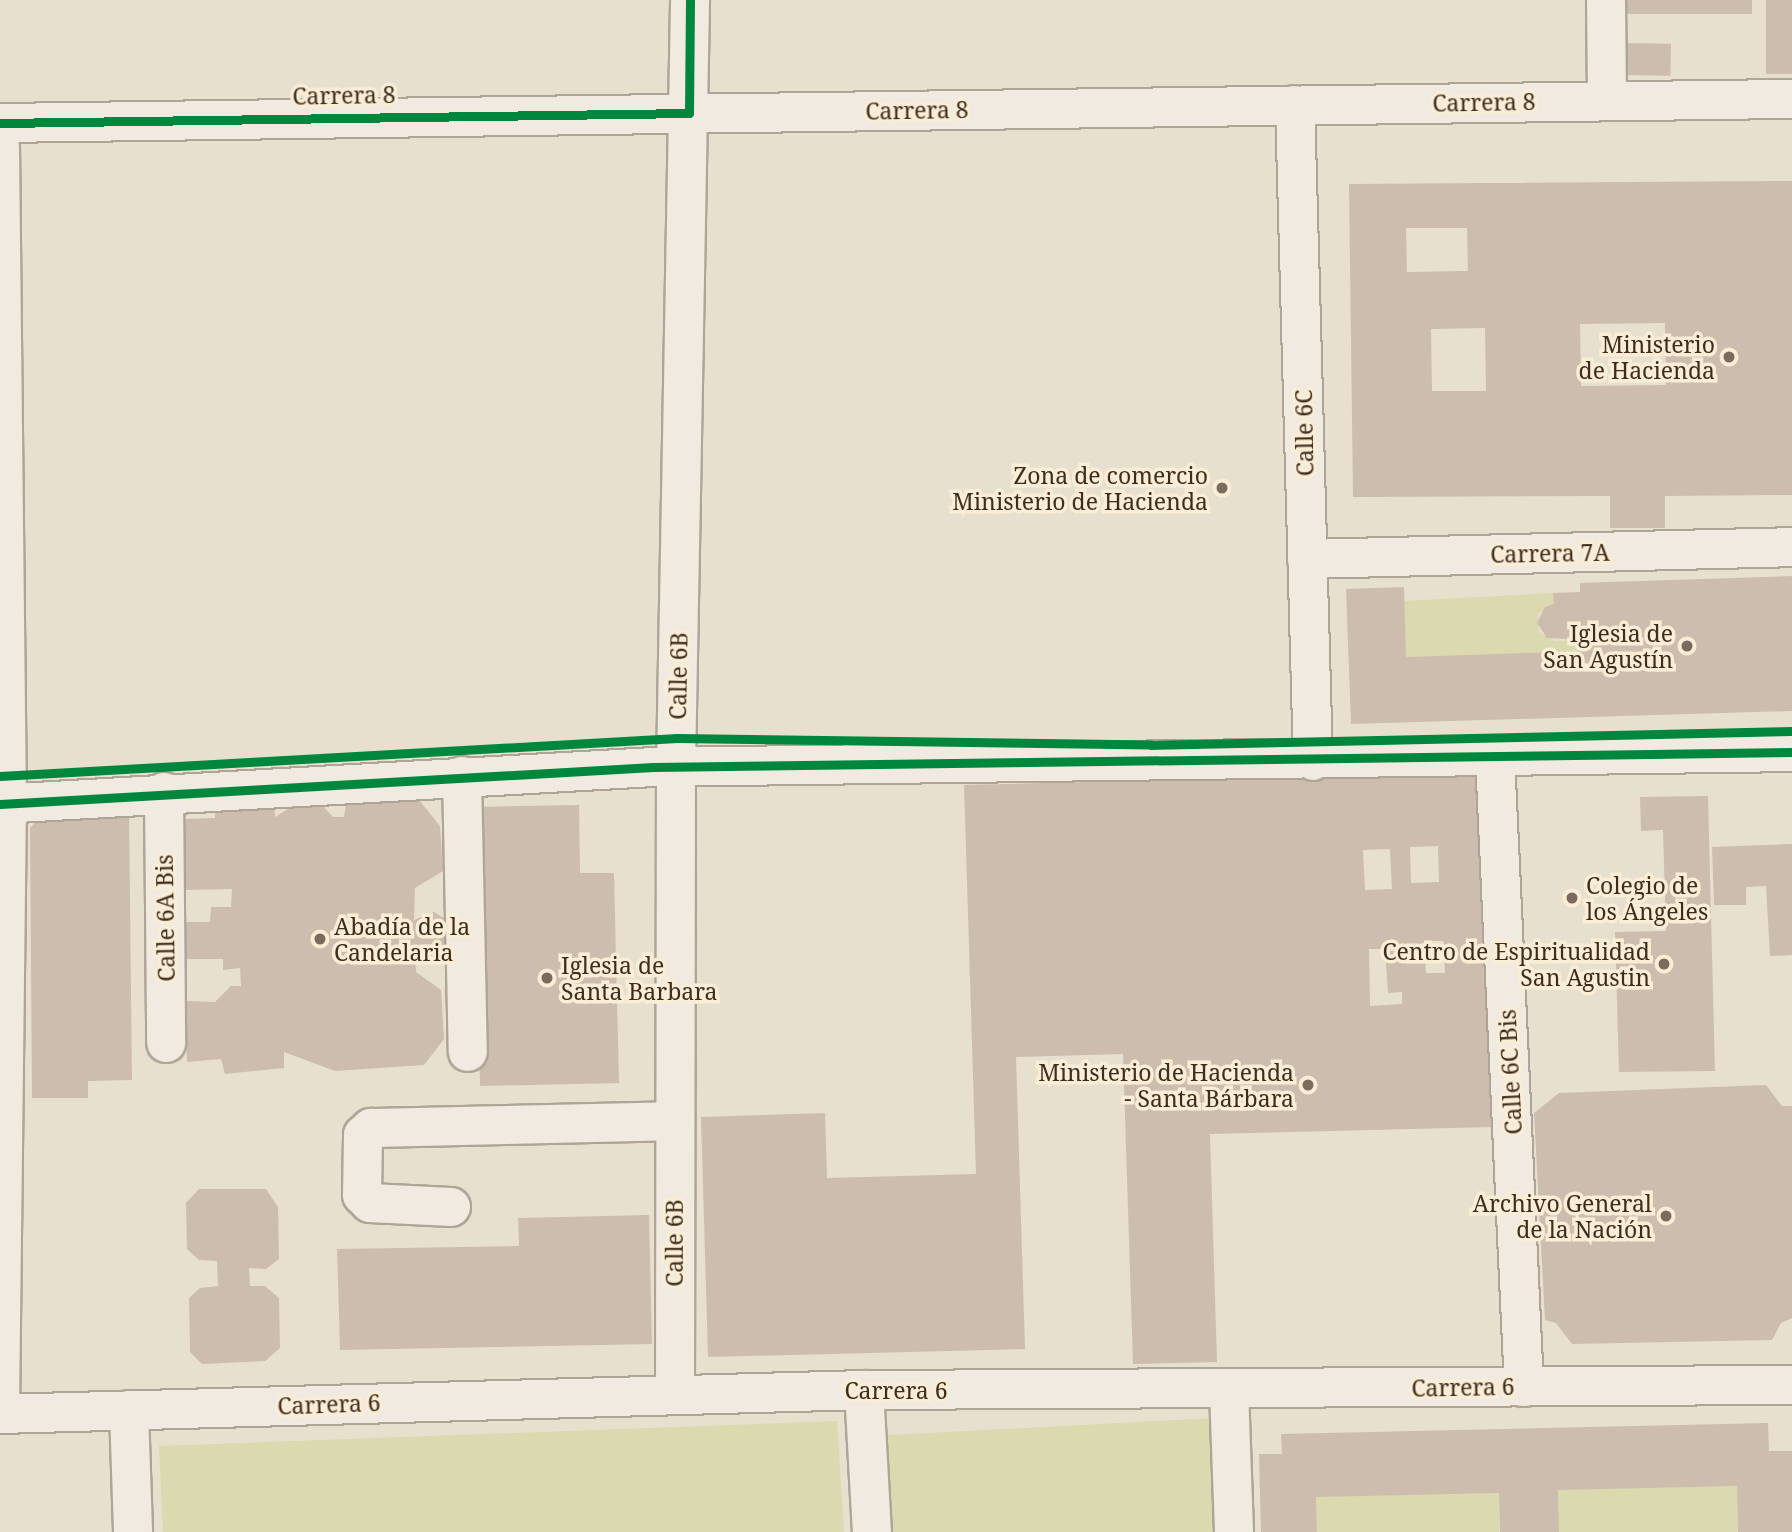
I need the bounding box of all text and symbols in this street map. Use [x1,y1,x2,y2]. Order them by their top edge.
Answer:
street label: Carrera 8 [292,80,396,110]
street label: Carrera 8 [1432,87,1536,117]
street label: Carrera 8 [865,95,969,125]
place label: Ministerio de Hacienda [1579,330,1715,384]
marker: Ministerio de Hacienda [1721,349,1737,365]
street label: Calle 6C [1289,389,1319,477]
place label: Zona de comercio Ministerio de Hacienda [952,461,1208,515]
marker: Zona de comercio Ministerio de Hacienda [1214,480,1230,496]
street label: Carrera 7A [1490,538,1610,568]
place label: Iglesia de San Agustín [1543,619,1673,673]
street label: Calle 6B [663,632,693,720]
marker: Iglesia de San Agustín [1679,638,1695,654]
street label: Calle 6A Bis [150,854,180,982]
place label: Colegio de los Ángeles [1586,871,1708,925]
marker: Colegio de los Ángeles [1564,890,1580,906]
place label: Abadía de la Candelaria [334,912,470,966]
marker: Abadía de la Candelaria [312,931,328,947]
place label: Centro de Espiritualidad San Agustin [1382,937,1650,991]
place label: Iglesia de Santa Barbara [561,951,718,1005]
marker: Centro de Espiritualidad San Agustin [1656,956,1672,972]
marker: Iglesia de Santa Barbara [539,970,555,986]
street label: Calle 6C Bis [1493,1009,1527,1135]
place label: Ministerio de Hacienda - Santa Bárbara [1038,1058,1294,1112]
marker: Ministerio de Hacienda - Santa Bárbara [1300,1077,1316,1093]
place label: Archivo General de la Nación [1473,1189,1652,1243]
street label: Calle 6B [660,1199,688,1287]
marker: Archivo General de la Nación [1658,1208,1674,1224]
street label: Carrera 6 [1411,1372,1515,1402]
street label: Carrera 6 [844,1376,948,1404]
street label: Carrera 6 [277,1388,381,1420]

